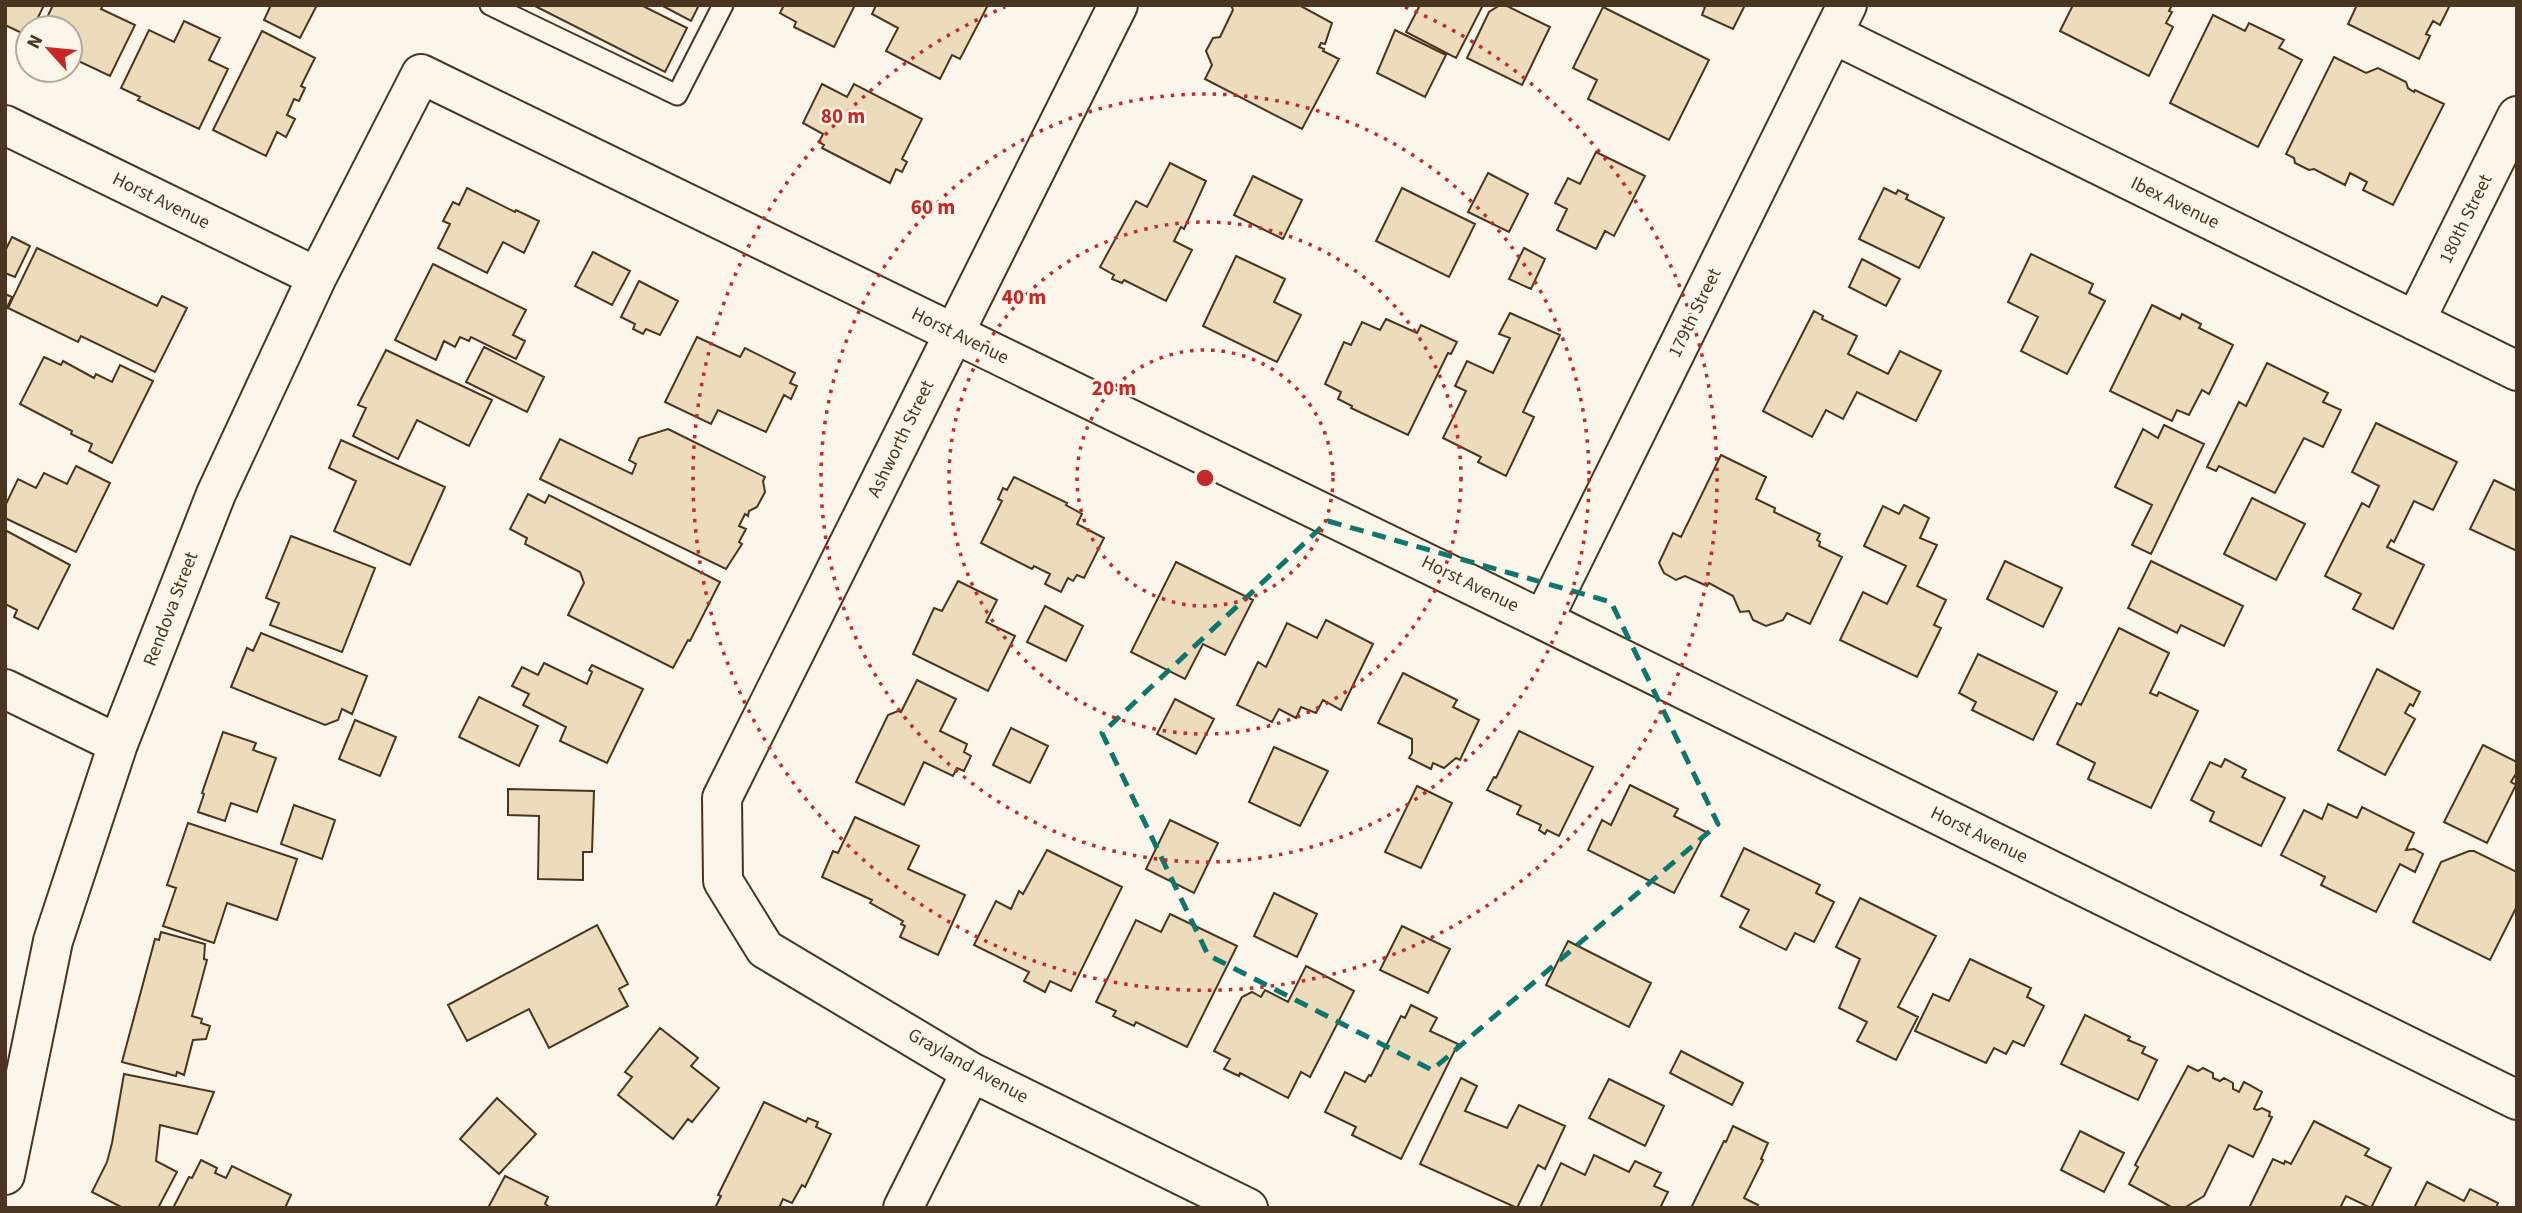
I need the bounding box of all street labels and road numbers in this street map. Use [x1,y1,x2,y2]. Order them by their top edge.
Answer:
street label: Horst Avenue [108,166,214,236]
street label: 180th Street [2433,169,2500,268]
street label: Ibex Avenue [2126,170,2224,236]
street label: 179th Street [1662,263,1729,362]
street label: Horst Avenue [907,301,1013,371]
street label: Ashworth Street [861,375,941,502]
street label: Rendova Street [137,547,205,670]
street label: Horst Avenue [1417,549,1523,619]
street label: Horst Avenue [1926,800,2032,870]
street label: Grayland Avenue [903,1022,1033,1110]

